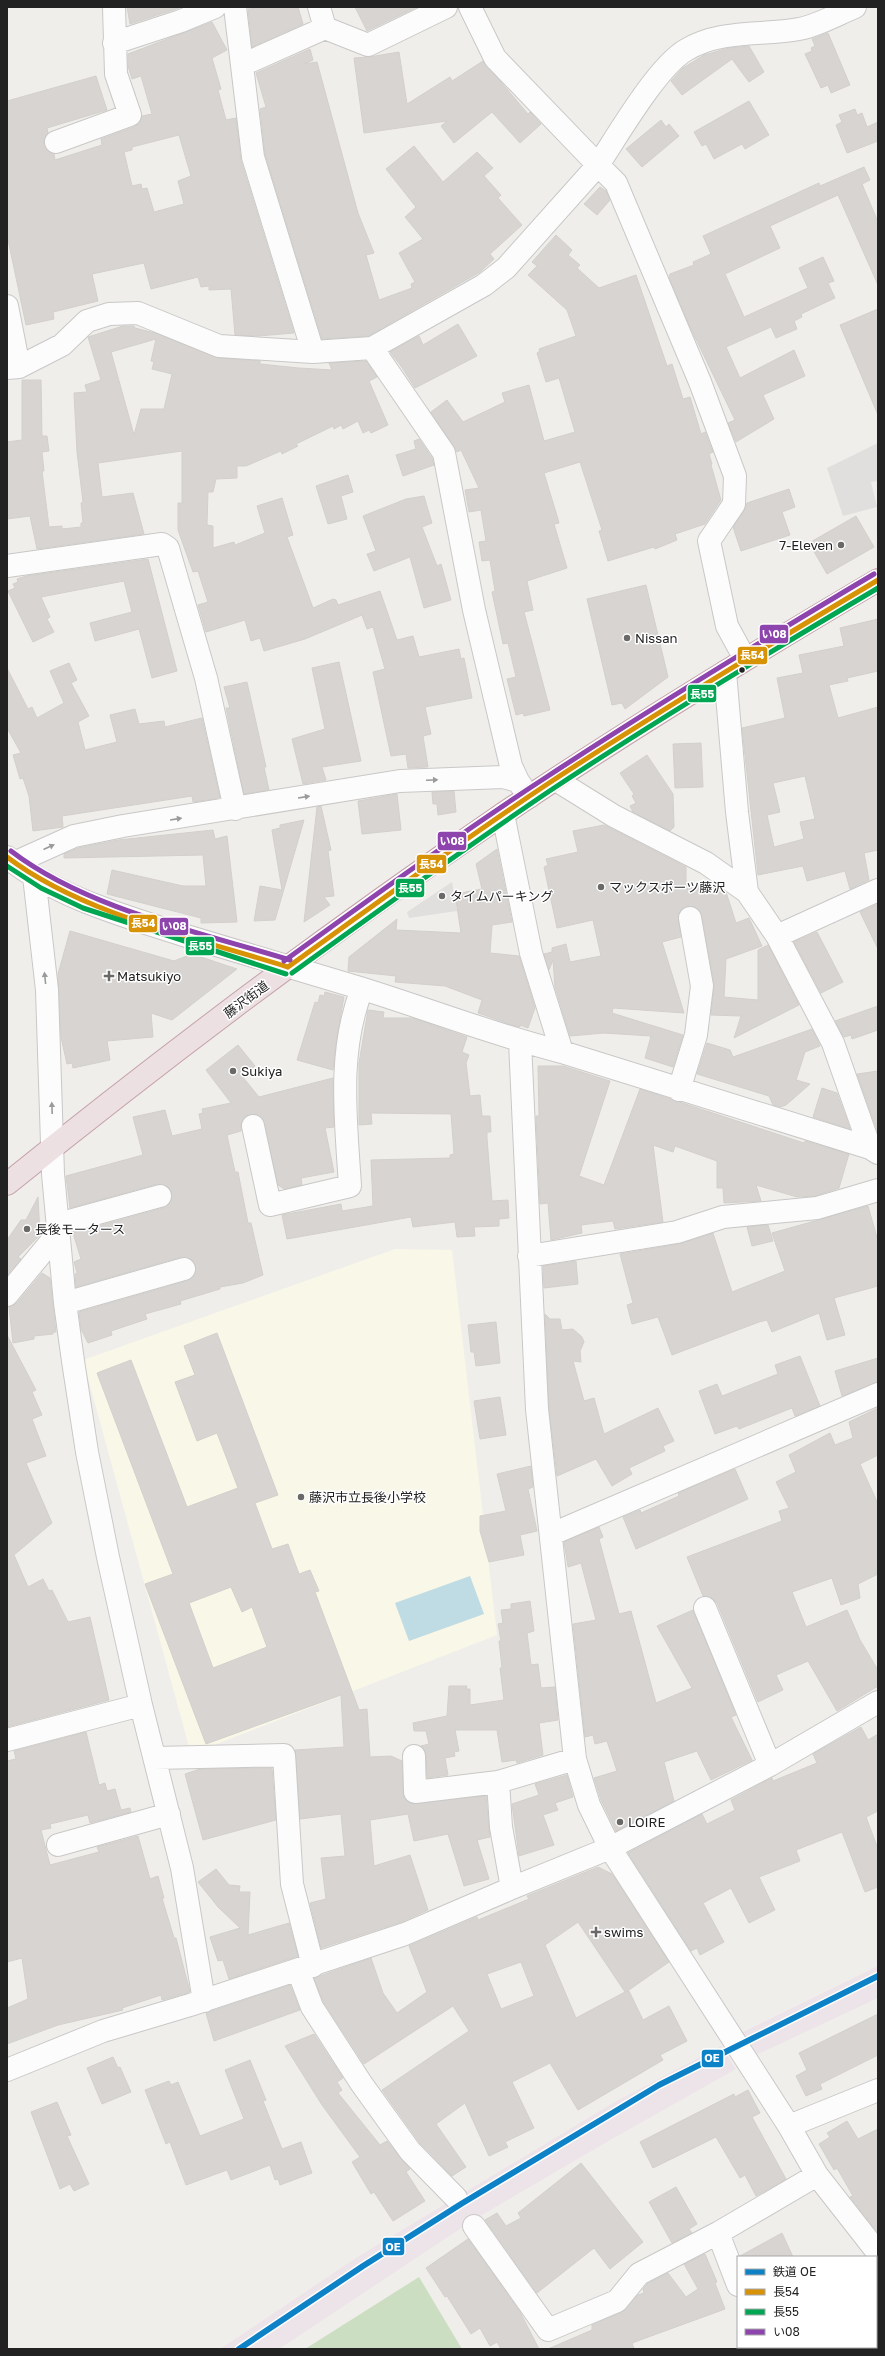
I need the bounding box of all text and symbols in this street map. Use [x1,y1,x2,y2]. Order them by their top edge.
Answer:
place label: 7-Eleven [779,537,833,553]
marker: 7-Eleven [836,540,846,550]
line badge: い08 [759,624,789,644]
text: い08 [761,627,787,640]
place label: Nissan [635,630,677,646]
marker: Nissan [622,633,632,643]
line badge: 長54 [737,646,768,665]
text: 長54 [740,648,764,661]
unlabelled marker [737,665,747,675]
line badge: 長55 [687,684,717,703]
text: 長55 [690,687,714,700]
one-way arrow [426,777,439,783]
one-way arrow [298,794,310,800]
one-way arrow [170,816,182,822]
line badge: い08 [437,831,467,851]
text: い08 [439,834,465,847]
one-way arrow [44,844,55,850]
line badge: 長54 [416,854,447,874]
text: 長54 [419,857,443,870]
line badge: 長55 [395,878,425,898]
place label: マックスポーツ藤沢 [609,879,725,895]
text: 長55 [398,881,422,894]
marker: マックスポーツ藤沢 [596,882,606,892]
place label: タイムパーキング [450,888,553,904]
marker: タイムパーキング [437,891,447,901]
line badge: 長54 [128,914,158,933]
text: 長54 [131,916,155,929]
line badge: い08 [159,917,189,936]
text: い08 [161,919,187,932]
line badge: 長55 [185,936,215,956]
text: 長55 [188,939,212,952]
place label: Matsukiyo [117,968,181,984]
marker: Matsukiyo [104,971,114,981]
one-way arrow [42,972,49,984]
street label: 藤沢街道 [220,977,272,1021]
place label: Sukiya [241,1063,282,1079]
marker: Sukiya [228,1066,238,1076]
one-way arrow [48,1102,55,1114]
place label: 長後モータース [35,1221,125,1237]
marker: 長後モータース [22,1224,32,1234]
place label: 藤沢市立長後小学校 [309,1489,426,1505]
marker: 藤沢市立長後小学校 [296,1492,306,1502]
place label: LOIRE [628,1814,665,1830]
marker: LOIRE [615,1817,625,1827]
place label: swims [604,1924,643,1940]
marker: swims [591,1927,601,1937]
line badge: OE [701,2049,724,2068]
text: OE [704,2051,720,2064]
line badge: OE [382,2237,405,2256]
text: OE [385,2240,401,2253]
legend [737,2256,877,2348]
text: 鉄道 OE [773,2264,816,2279]
text: 長54 [773,2284,799,2299]
text: 長55 [773,2304,799,2319]
text: い08 [773,2324,800,2339]

